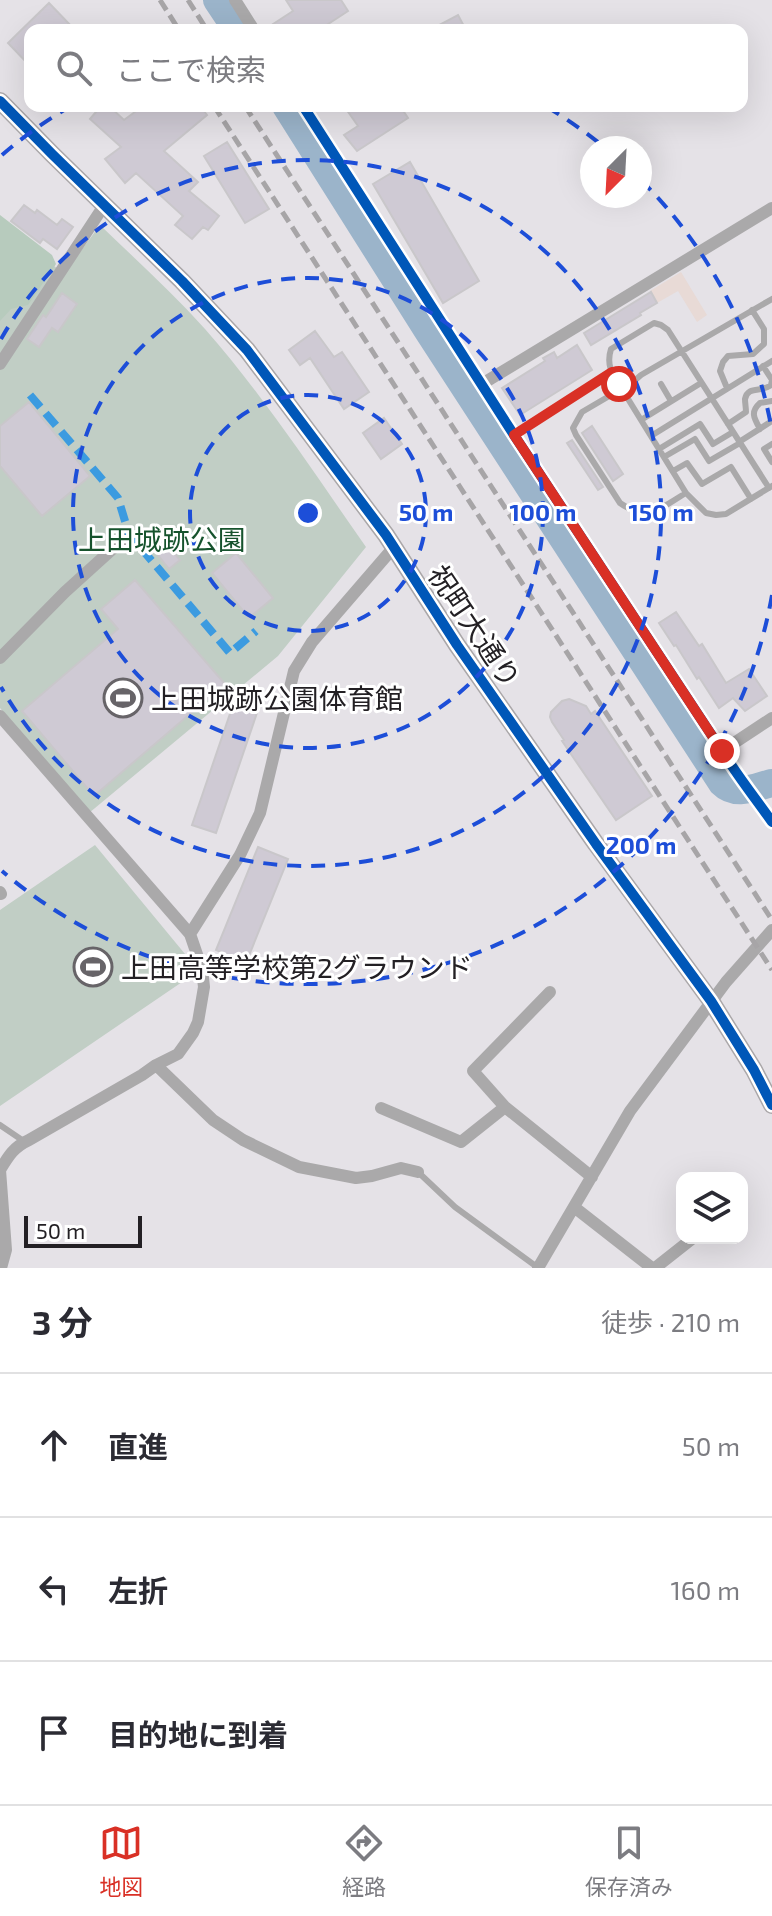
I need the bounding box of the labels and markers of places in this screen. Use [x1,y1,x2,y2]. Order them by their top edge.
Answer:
centre of rings [294,499,322,527]
sports icon: 上田城跡公園体育館 [102,677,144,719]
place label: 上田城跡公園体育館 [151,681,403,715]
sports icon: 上田高等学校第2グラウンド [72,946,114,988]
place label: 上田高等学校第2グラウンド [121,950,473,984]

